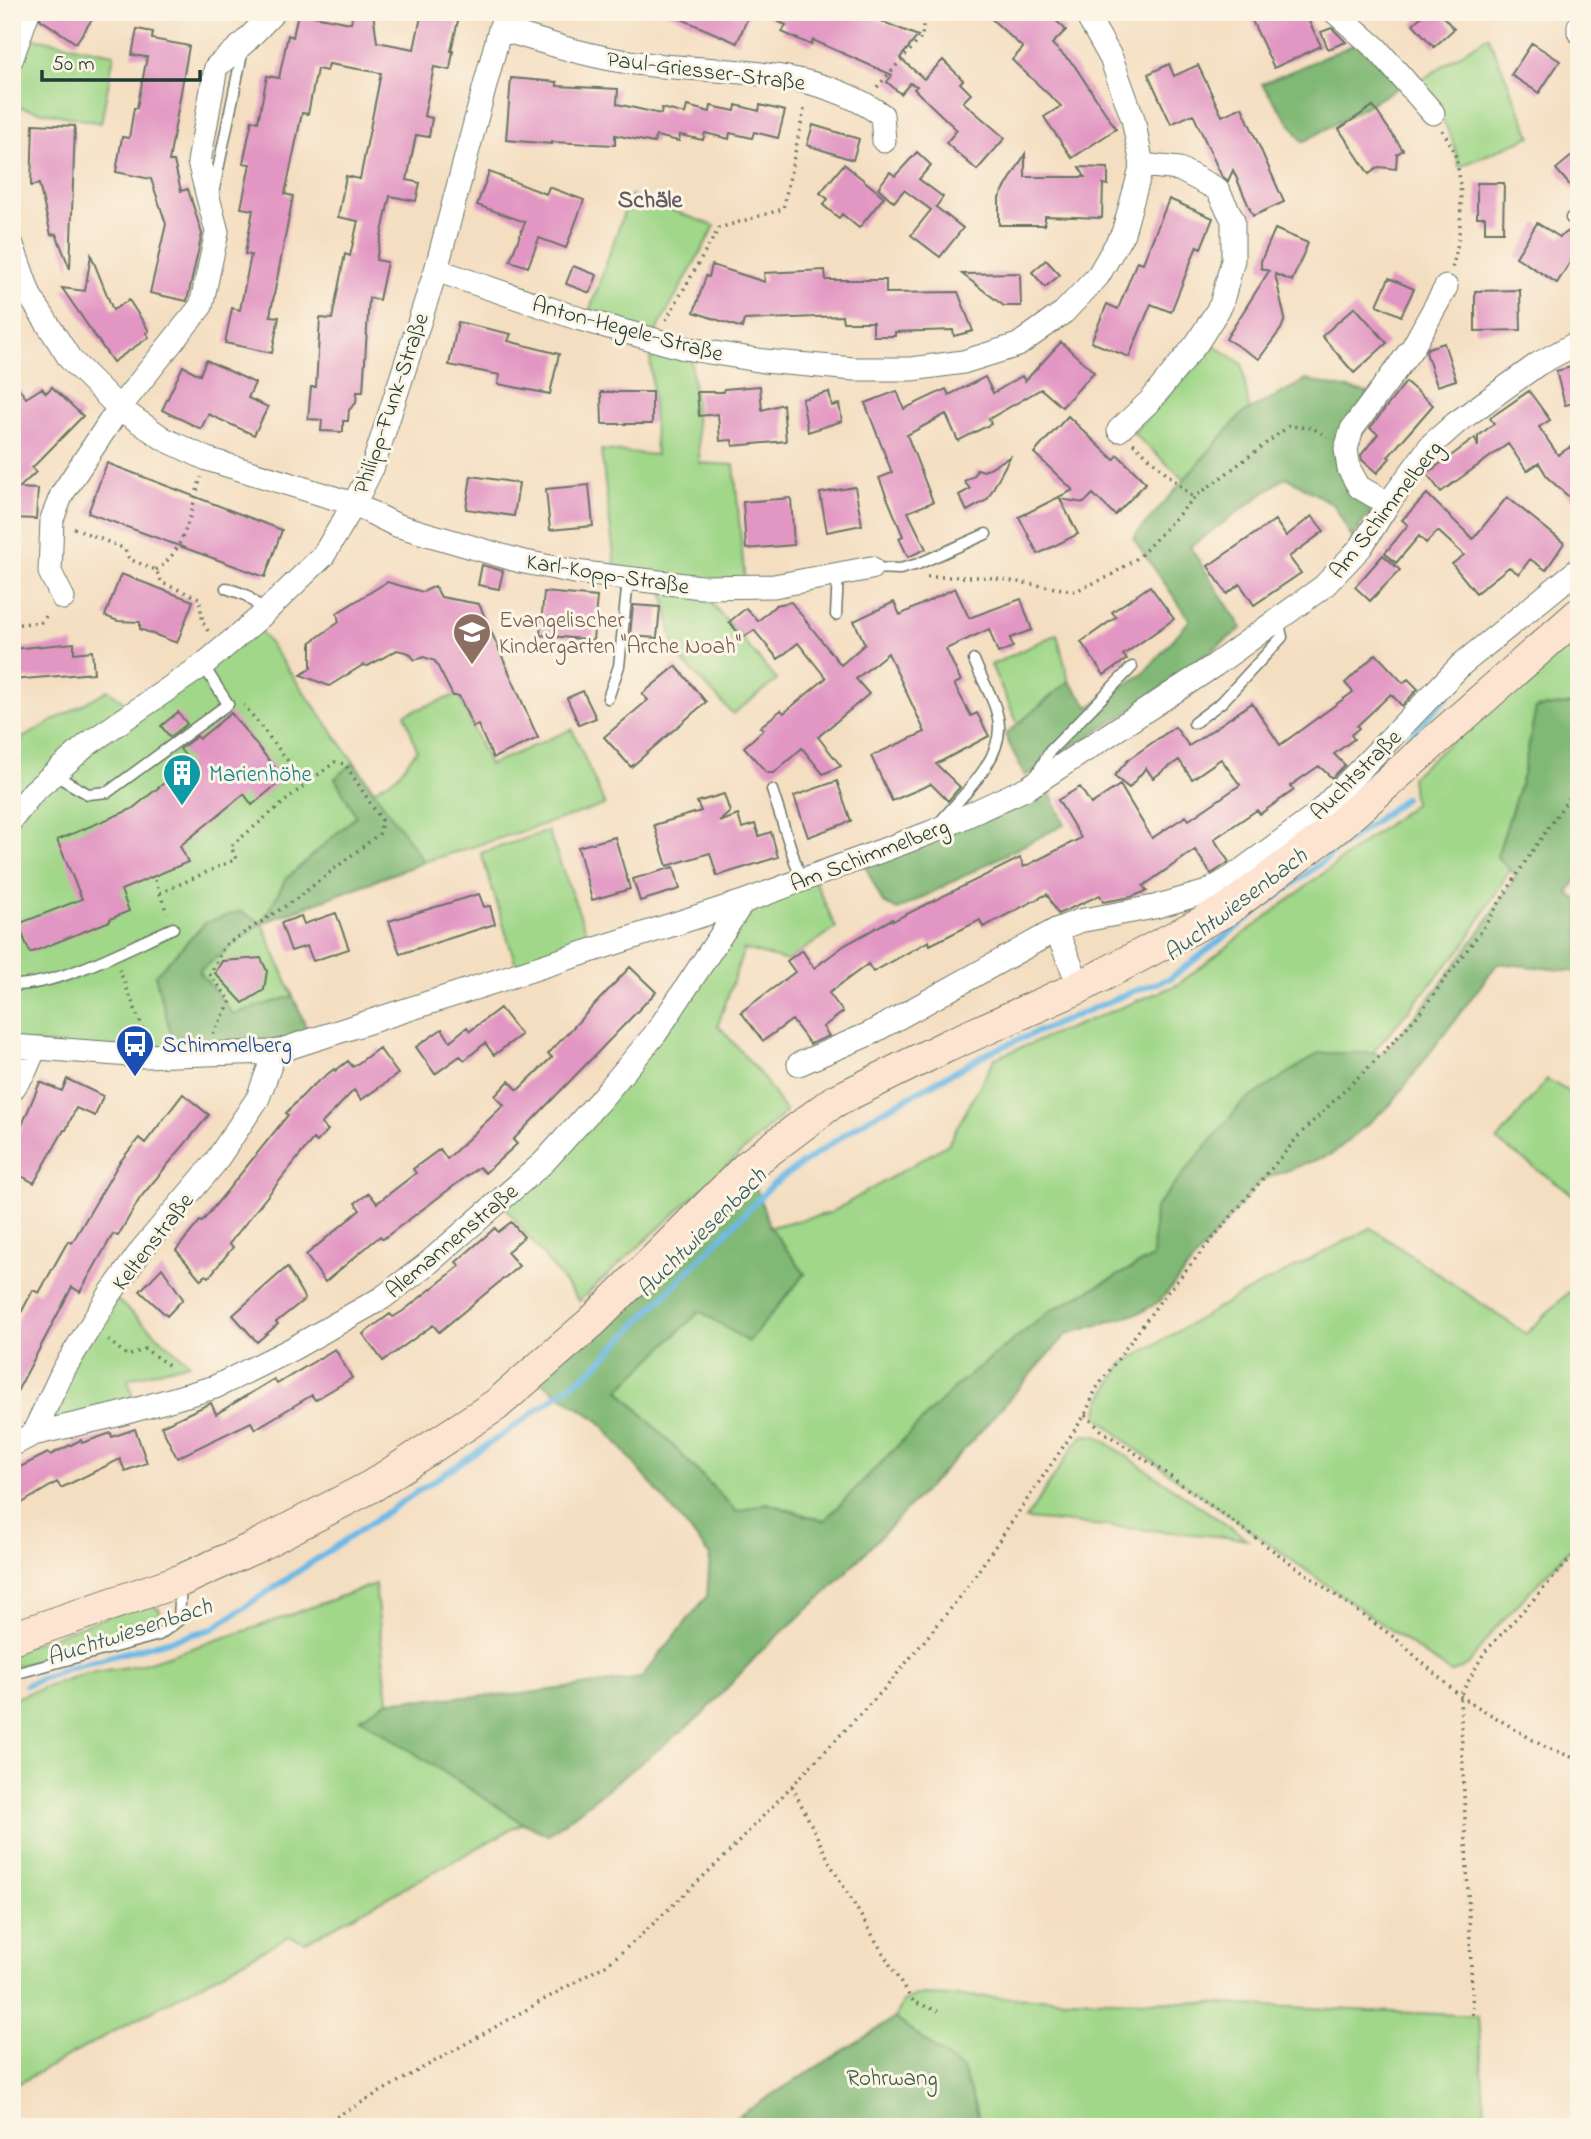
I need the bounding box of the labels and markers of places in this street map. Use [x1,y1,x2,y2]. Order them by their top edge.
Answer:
place label: Evangelischer Kindergarten "Arche Noah" [499,605,741,665]
school or university icon: Evangelischer Kindergarten "Arche Noah" [451,611,493,666]
building icon: Marienhöhe [161,752,203,807]
place label: Marienhöhe [209,759,312,792]
bus stop icon: Schimmelberg [114,1023,156,1078]
place label: Schimmelberg [162,1030,292,1064]

